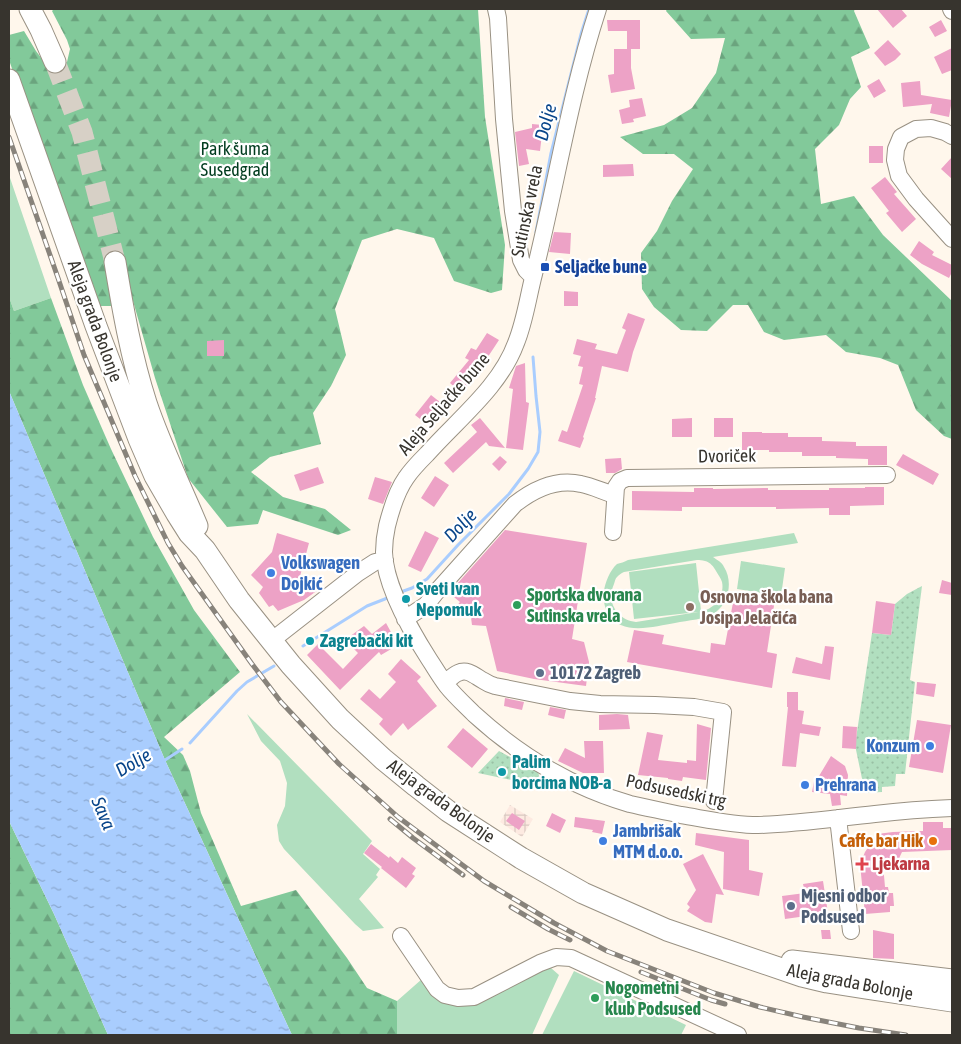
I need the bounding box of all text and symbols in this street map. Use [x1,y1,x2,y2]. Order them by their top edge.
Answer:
water label: Dolje [530,101,560,143]
park label: Park šuma Susedgrad [201,138,269,180]
street label: Sutinska vrela [507,163,546,259]
place label: Seljačke bune [555,256,647,277]
street label: Aleja grada Bolonje [64,257,127,385]
marker: Seljačke bune [539,261,551,273]
street label: Aleja Seljačke bune [394,348,494,459]
street label: Dvoriček [698,444,756,467]
water label: Dolje [439,504,481,546]
place label: Volkswagen Dojkić [280,552,360,594]
marker: Volkswagen Dojkić [265,567,277,579]
place label: Sveti Ivan Nepomuk [416,578,482,620]
place label: Sportska dvorana Sutinska vrela [527,584,642,626]
place label: Osnovna škola bana Josipa Jelačića [699,586,833,628]
marker: Sveti Ivan Nepomuk [400,593,412,605]
marker: Sportska dvorana Sutinska vrela [511,599,523,611]
marker: Osnovna škola bana Josipa Jelačića [684,601,696,613]
place label: Zagrebački kit [320,630,414,651]
marker: Zagrebački kit [304,635,316,647]
place label: 10172 Zagreb [550,662,641,683]
marker: 10172 Zagreb [534,667,546,679]
place label: Konzum [866,735,920,756]
marker: Konzum [924,740,936,752]
water label: Dolje [111,743,155,781]
place label: Palim borcima NOB-a [512,751,611,793]
street label: Aleja grada Bolonje [383,754,499,847]
marker: Palim borcima NOB-a [496,766,508,778]
street label: Podsusedski trg [624,770,728,811]
place label: Prehrana [815,774,876,795]
marker: Prehrana [799,779,811,791]
water label: Sava [87,792,121,833]
place label: Jambrišak MTM d.o.o. [612,820,683,862]
place label: Caffe bar Hik [839,830,924,851]
marker: Jambrišak MTM d.o.o. [597,835,609,847]
marker: Caffe bar Hik [927,835,939,847]
place label: Ljekarna [872,853,930,874]
marker: Ljekarna [856,858,868,870]
place label: Mjesni odbor Podsused [801,885,887,927]
marker: Mjesni odbor Podsused [785,900,797,912]
street label: Aleja grada Bolonje [785,959,915,1004]
place label: Nogometni klub Podsused [605,977,701,1019]
marker: Nogometni klub Podsused [589,992,601,1004]

